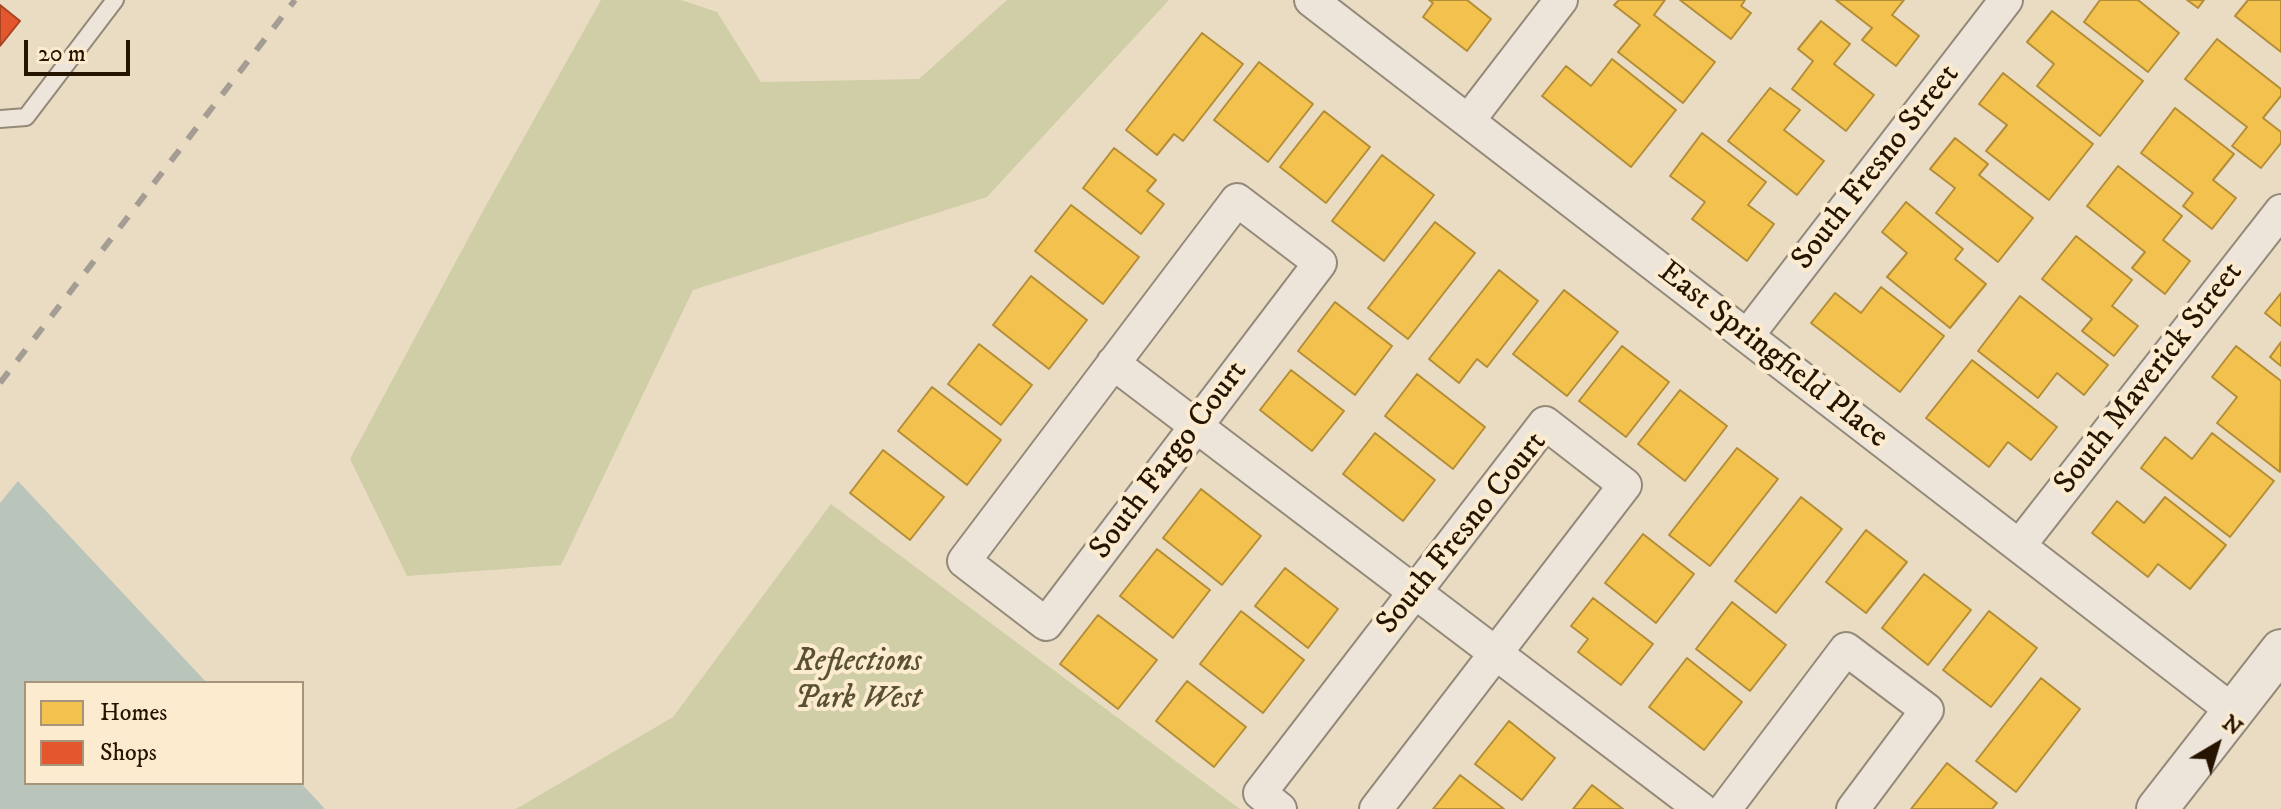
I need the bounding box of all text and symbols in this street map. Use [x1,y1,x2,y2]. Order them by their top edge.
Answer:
scale bar [28,24,134,74]
text: 20 m [38,39,86,69]
street label: South Fresno Street [1785,58,1969,278]
street label: East Springfield Place [1649,254,1895,458]
street label: South Maverick Street [2047,255,2253,503]
street label: South Fargo Court [1083,354,1257,568]
street label: South Fresno Court [1370,425,1556,643]
park label: Reflections Park West [794,644,922,719]
legend [24,681,304,785]
text: Homes [100,698,167,728]
north arrow [2177,705,2257,785]
text: N [2217,709,2248,742]
text: Shops [100,738,157,768]

